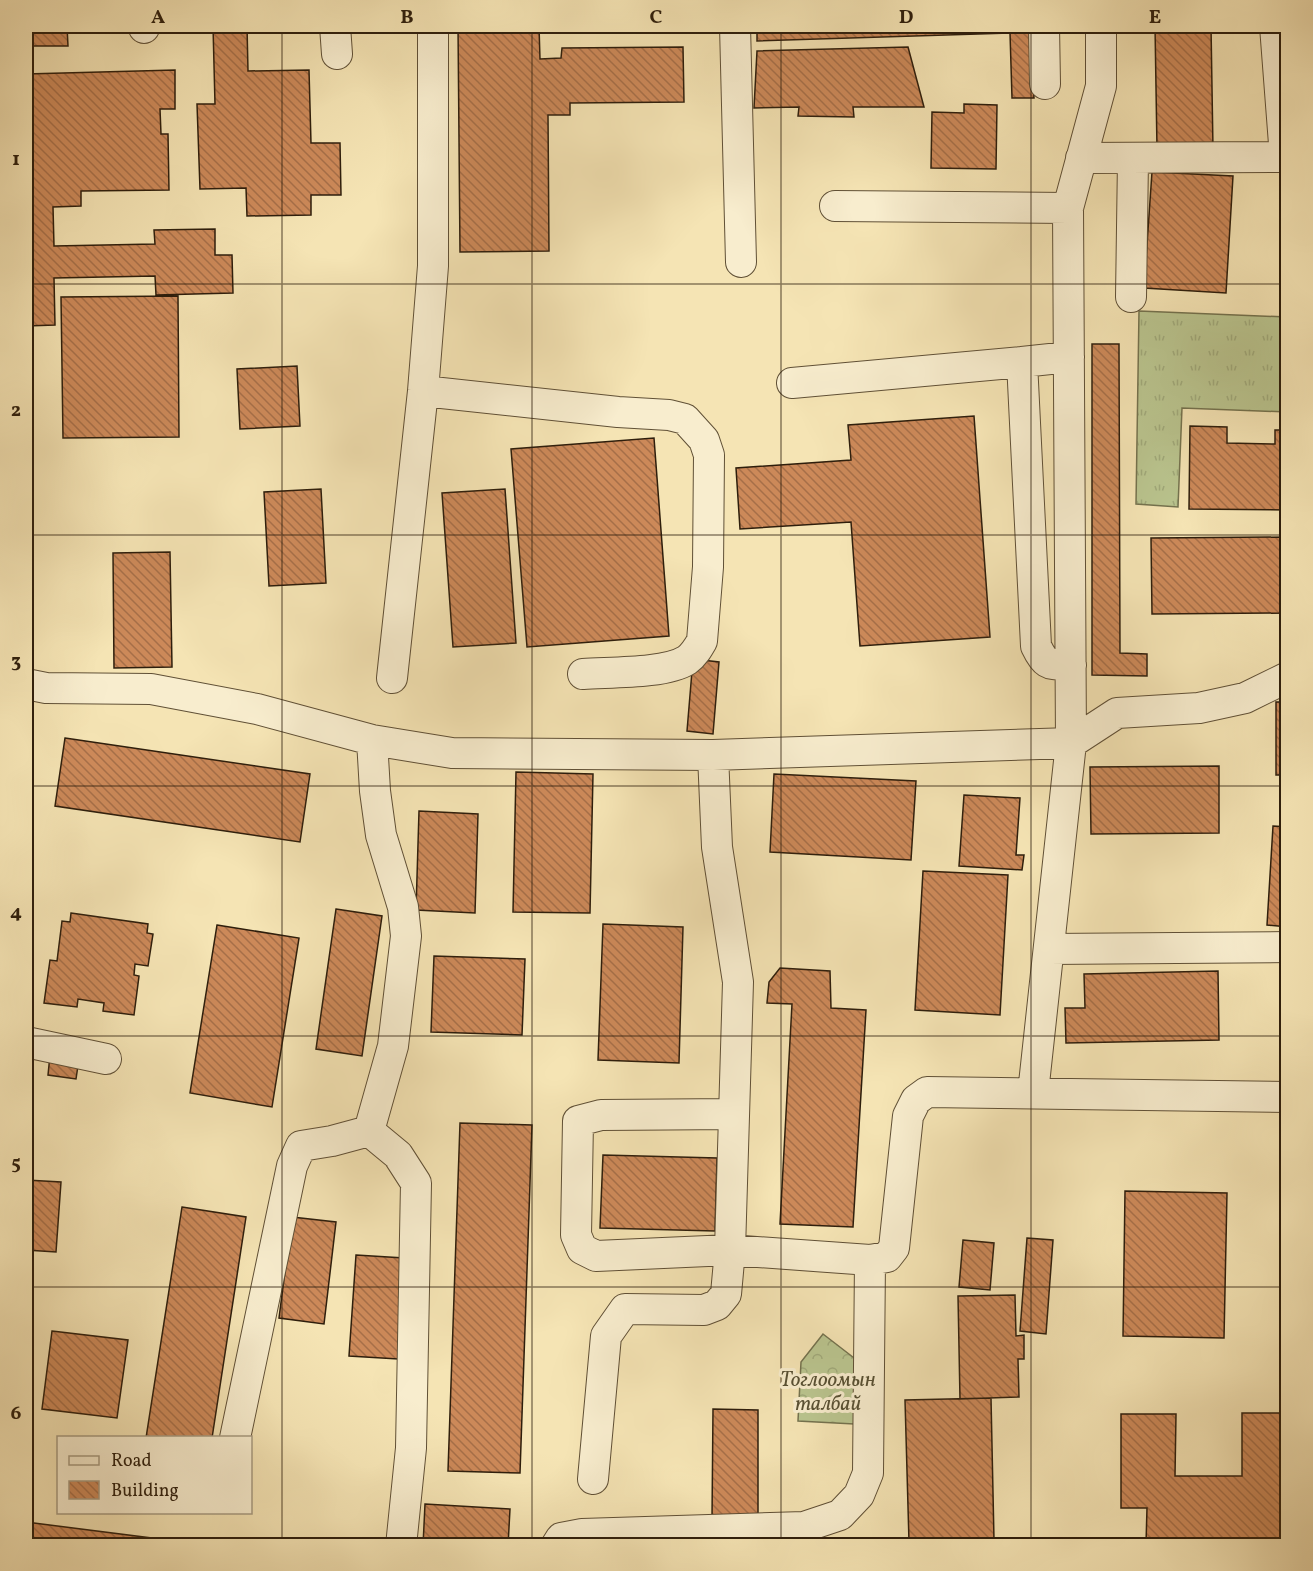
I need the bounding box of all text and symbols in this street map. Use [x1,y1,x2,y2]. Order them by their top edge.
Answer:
text: A [151,4,165,32]
text: B [400,4,414,32]
text: C [650,4,663,32]
text: D [899,4,913,32]
text: E [1149,4,1161,32]
text: 1 [12,146,20,174]
text: 2 [11,397,21,425]
text: 3 [11,648,21,676]
text: 4 [10,899,22,927]
text: 5 [11,1150,21,1178]
park label: Тоглоомын талбай [780,1366,876,1419]
text: 6 [11,1400,22,1428]
legend [57,1436,252,1514]
text: Road [111,1449,152,1474]
text: Building [111,1479,179,1504]

